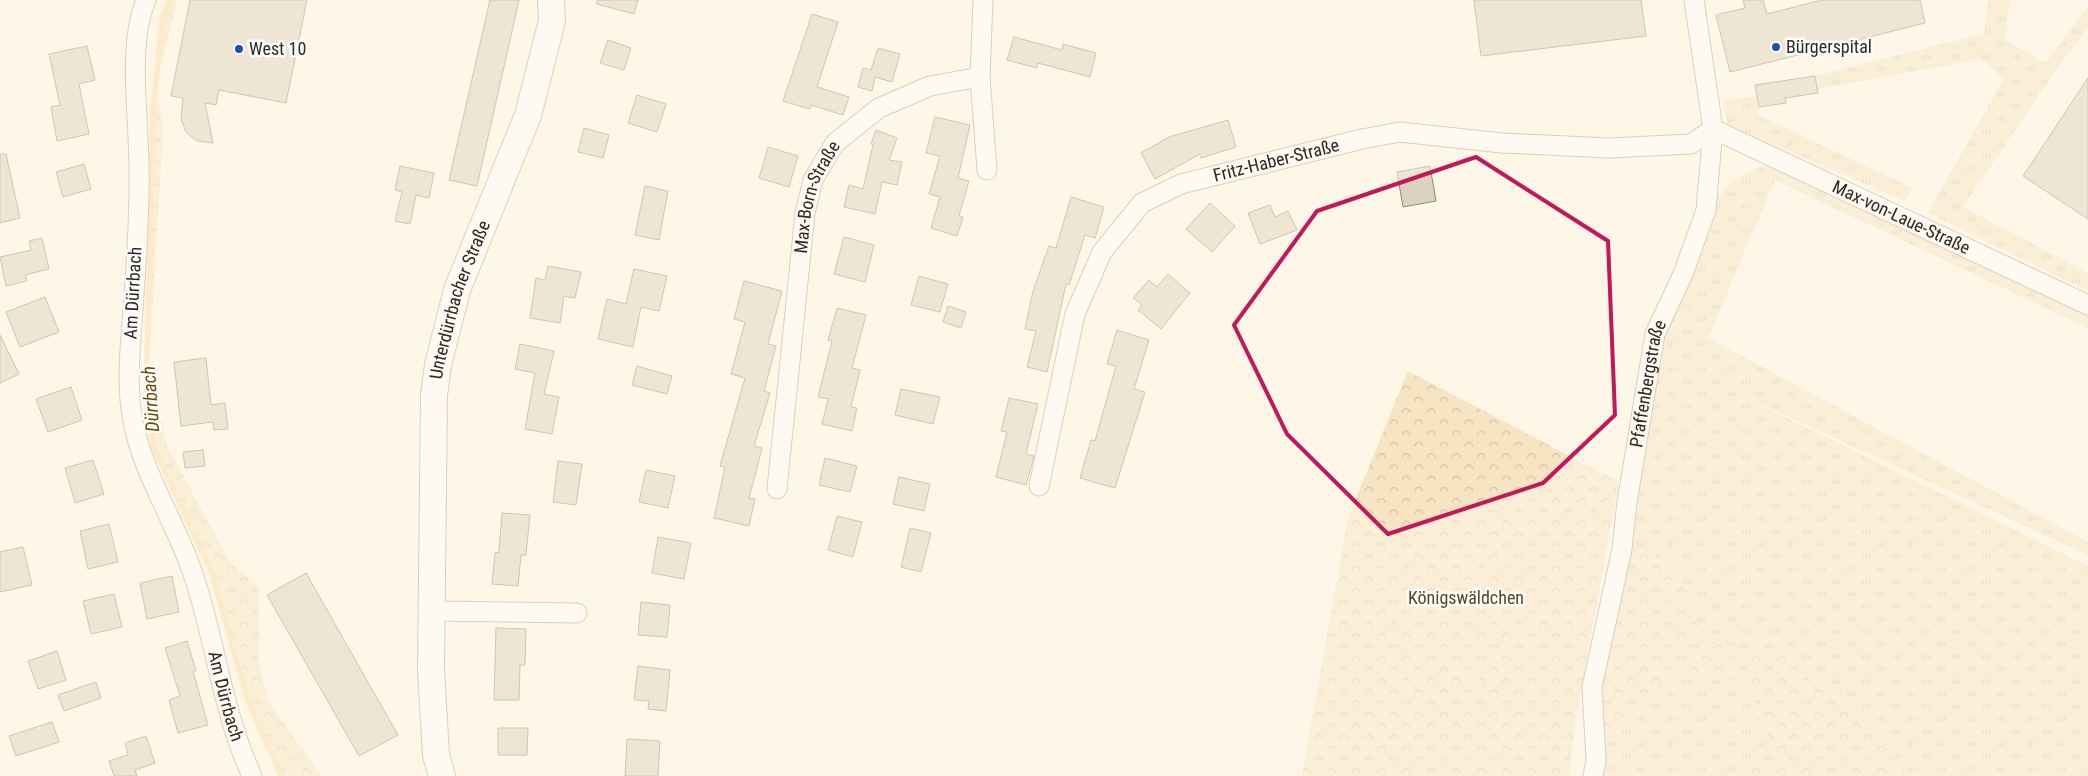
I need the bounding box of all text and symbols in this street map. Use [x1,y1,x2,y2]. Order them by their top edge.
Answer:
place label: Bürgerspital [1786,36,1872,57]
place label: West 10 [249,38,306,59]
marker: Bürgerspital [1770,41,1782,53]
marker: West 10 [233,43,245,55]
street label: Fritz-Haber-Straße [1211,134,1341,186]
street label: Max-Born-Straße [790,137,844,254]
street label: Max-von-Laue-Straße [1829,176,1974,258]
street label: Unterdürrbacher Straße [425,217,494,380]
street label: Am Dürrbach [120,246,145,340]
street label: Pfaffenbergstraße [1625,316,1670,449]
water label: Dürrbach [137,365,164,433]
park label: Königswäldchen [1408,587,1524,608]
street label: Am Dürrbach [204,649,248,744]

